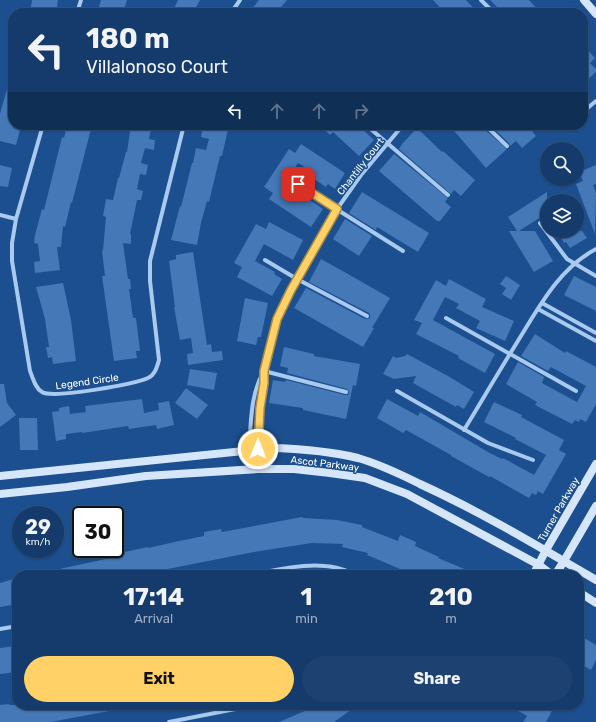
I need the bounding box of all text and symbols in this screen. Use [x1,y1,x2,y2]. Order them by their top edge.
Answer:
text: 180 m [86,22,170,55]
icon: left [20,24,72,76]
text: Villalonoso Court [86,56,228,78]
icon: left [224,100,246,122]
icon: ahead [266,100,288,122]
icon: ahead [308,100,330,122]
icon: right [350,100,372,122]
street label: Chantilly Court [335,136,387,198]
map controls [540,142,584,238]
button: search [540,142,584,186]
pin [281,167,315,201]
icon: arrive [287,173,309,195]
button: layers [540,194,584,238]
street label: Legend Circle [55,372,120,392]
position arrow [237,428,279,470]
street label: Ascot Parkway [290,454,360,474]
street label: Turner Parkway [536,475,582,544]
speed limit sign: 30 [72,506,124,558]
text: 29 [25,515,51,539]
text: km/h [26,536,50,548]
text: 17:14 [123,583,184,611]
text: 1 [301,583,313,611]
text: 210 [429,583,473,611]
text: Arrival [134,611,173,626]
text: min [295,611,318,626]
text: m [445,611,457,626]
button: Exit [24,656,294,702]
button: Share [302,656,572,702]

